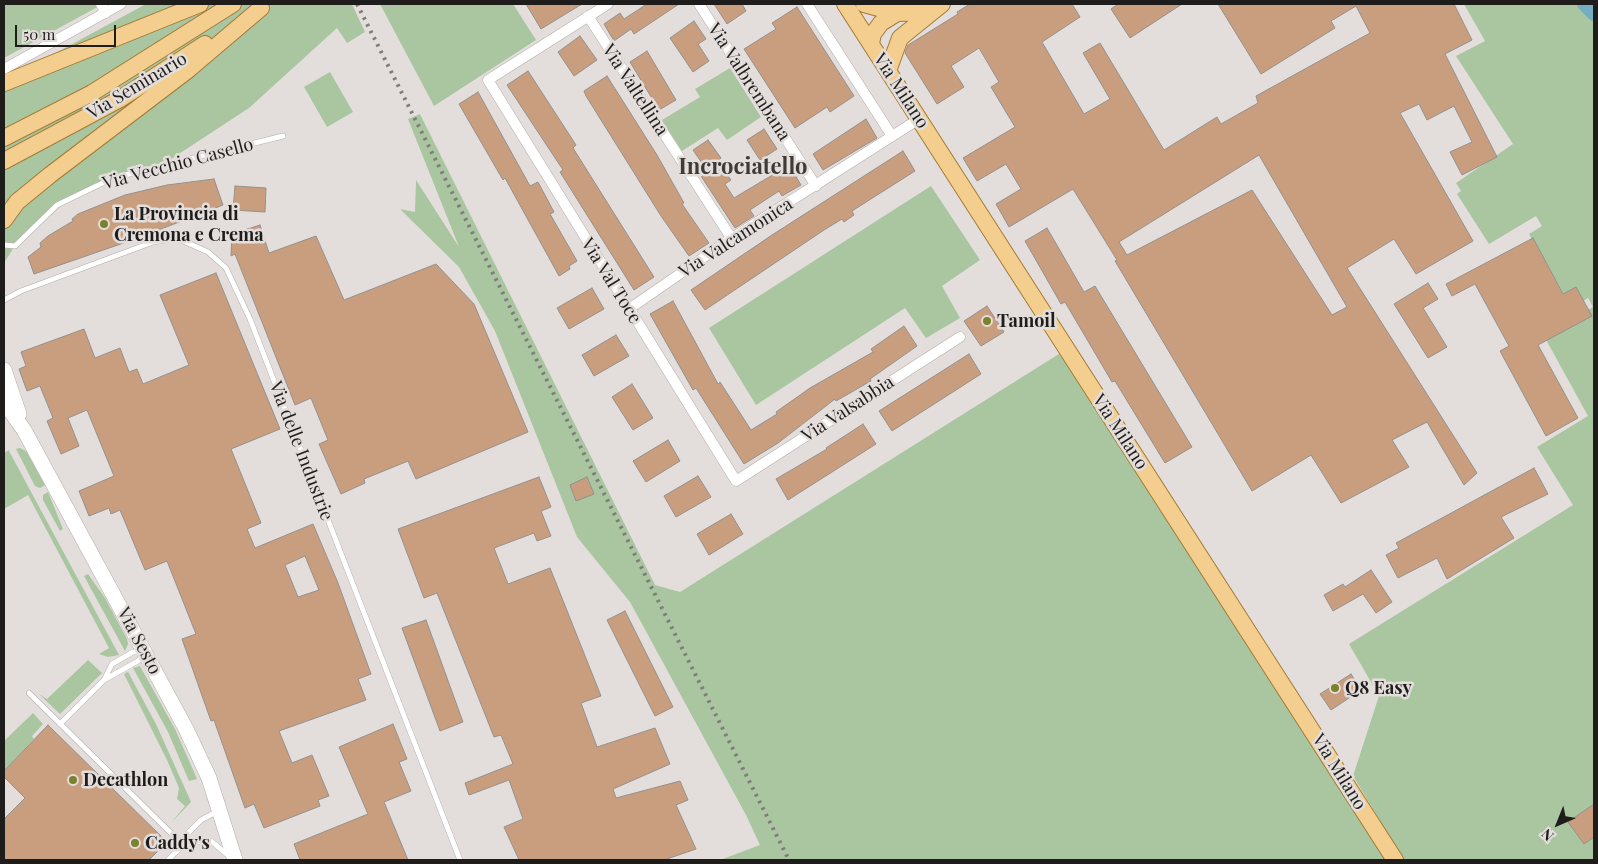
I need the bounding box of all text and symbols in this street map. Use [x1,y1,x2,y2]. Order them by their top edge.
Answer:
scale bar [18,15,119,47]
street label: Via Valbrembana [703,19,795,145]
text: 50 m [23,24,55,44]
street label: Via Valtellina [597,40,673,140]
street label: Via Seminario [83,48,191,124]
street label: Via Milano [869,49,933,133]
street label: Via Vecchio Casello [100,133,256,195]
district label: Incrociatello [678,154,808,180]
street label: Via Valcamonica [675,193,797,283]
place label: La Provincia di Cremona e Crema [114,203,264,245]
marker: La Provincia di Cremona e Crema [98,218,110,230]
street label: Via Val Toce [576,234,646,328]
place label: Tamoil [997,310,1056,332]
marker: Tamoil [981,315,993,327]
street label: Via Valsabbia [798,371,898,447]
street label: Via delle Industrie [265,378,337,524]
street label: Via Milano [1088,390,1152,474]
street label: Via Sesto [112,604,166,678]
place label: Q8 Easy [1345,677,1412,699]
marker: Q8 Easy [1329,682,1341,694]
street label: Via Milano [1307,730,1371,814]
place label: Decathlon [83,769,168,791]
marker: Decathlon [67,774,79,786]
north arrow [1533,799,1583,849]
text: N [1537,825,1557,846]
place label: Caddy's [145,832,210,854]
marker: Caddy's [129,837,141,849]

